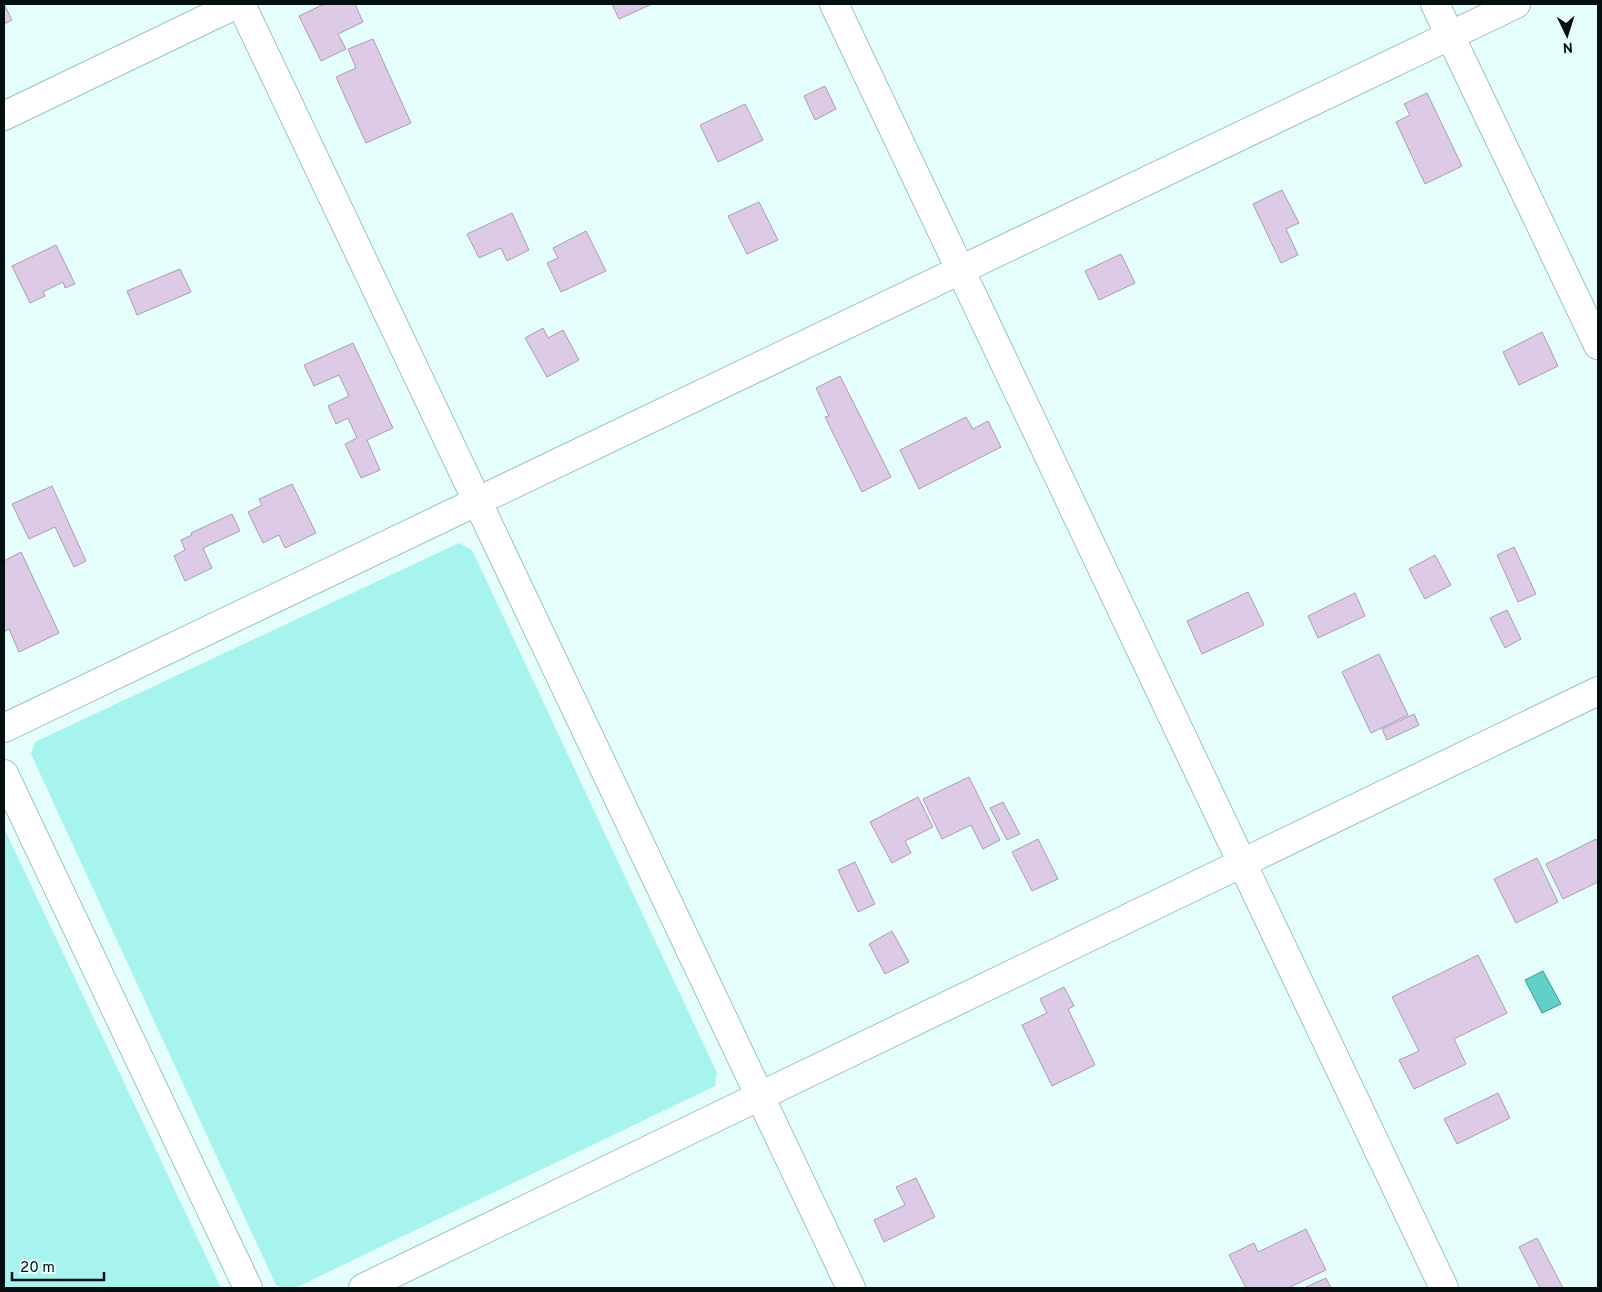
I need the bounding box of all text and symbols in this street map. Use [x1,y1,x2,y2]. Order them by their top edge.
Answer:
north arrow [1542,10,1592,60]
text: N [1562,38,1573,55]
scale bar [12,1250,105,1282]
text: 20 m [20,1259,55,1278]

